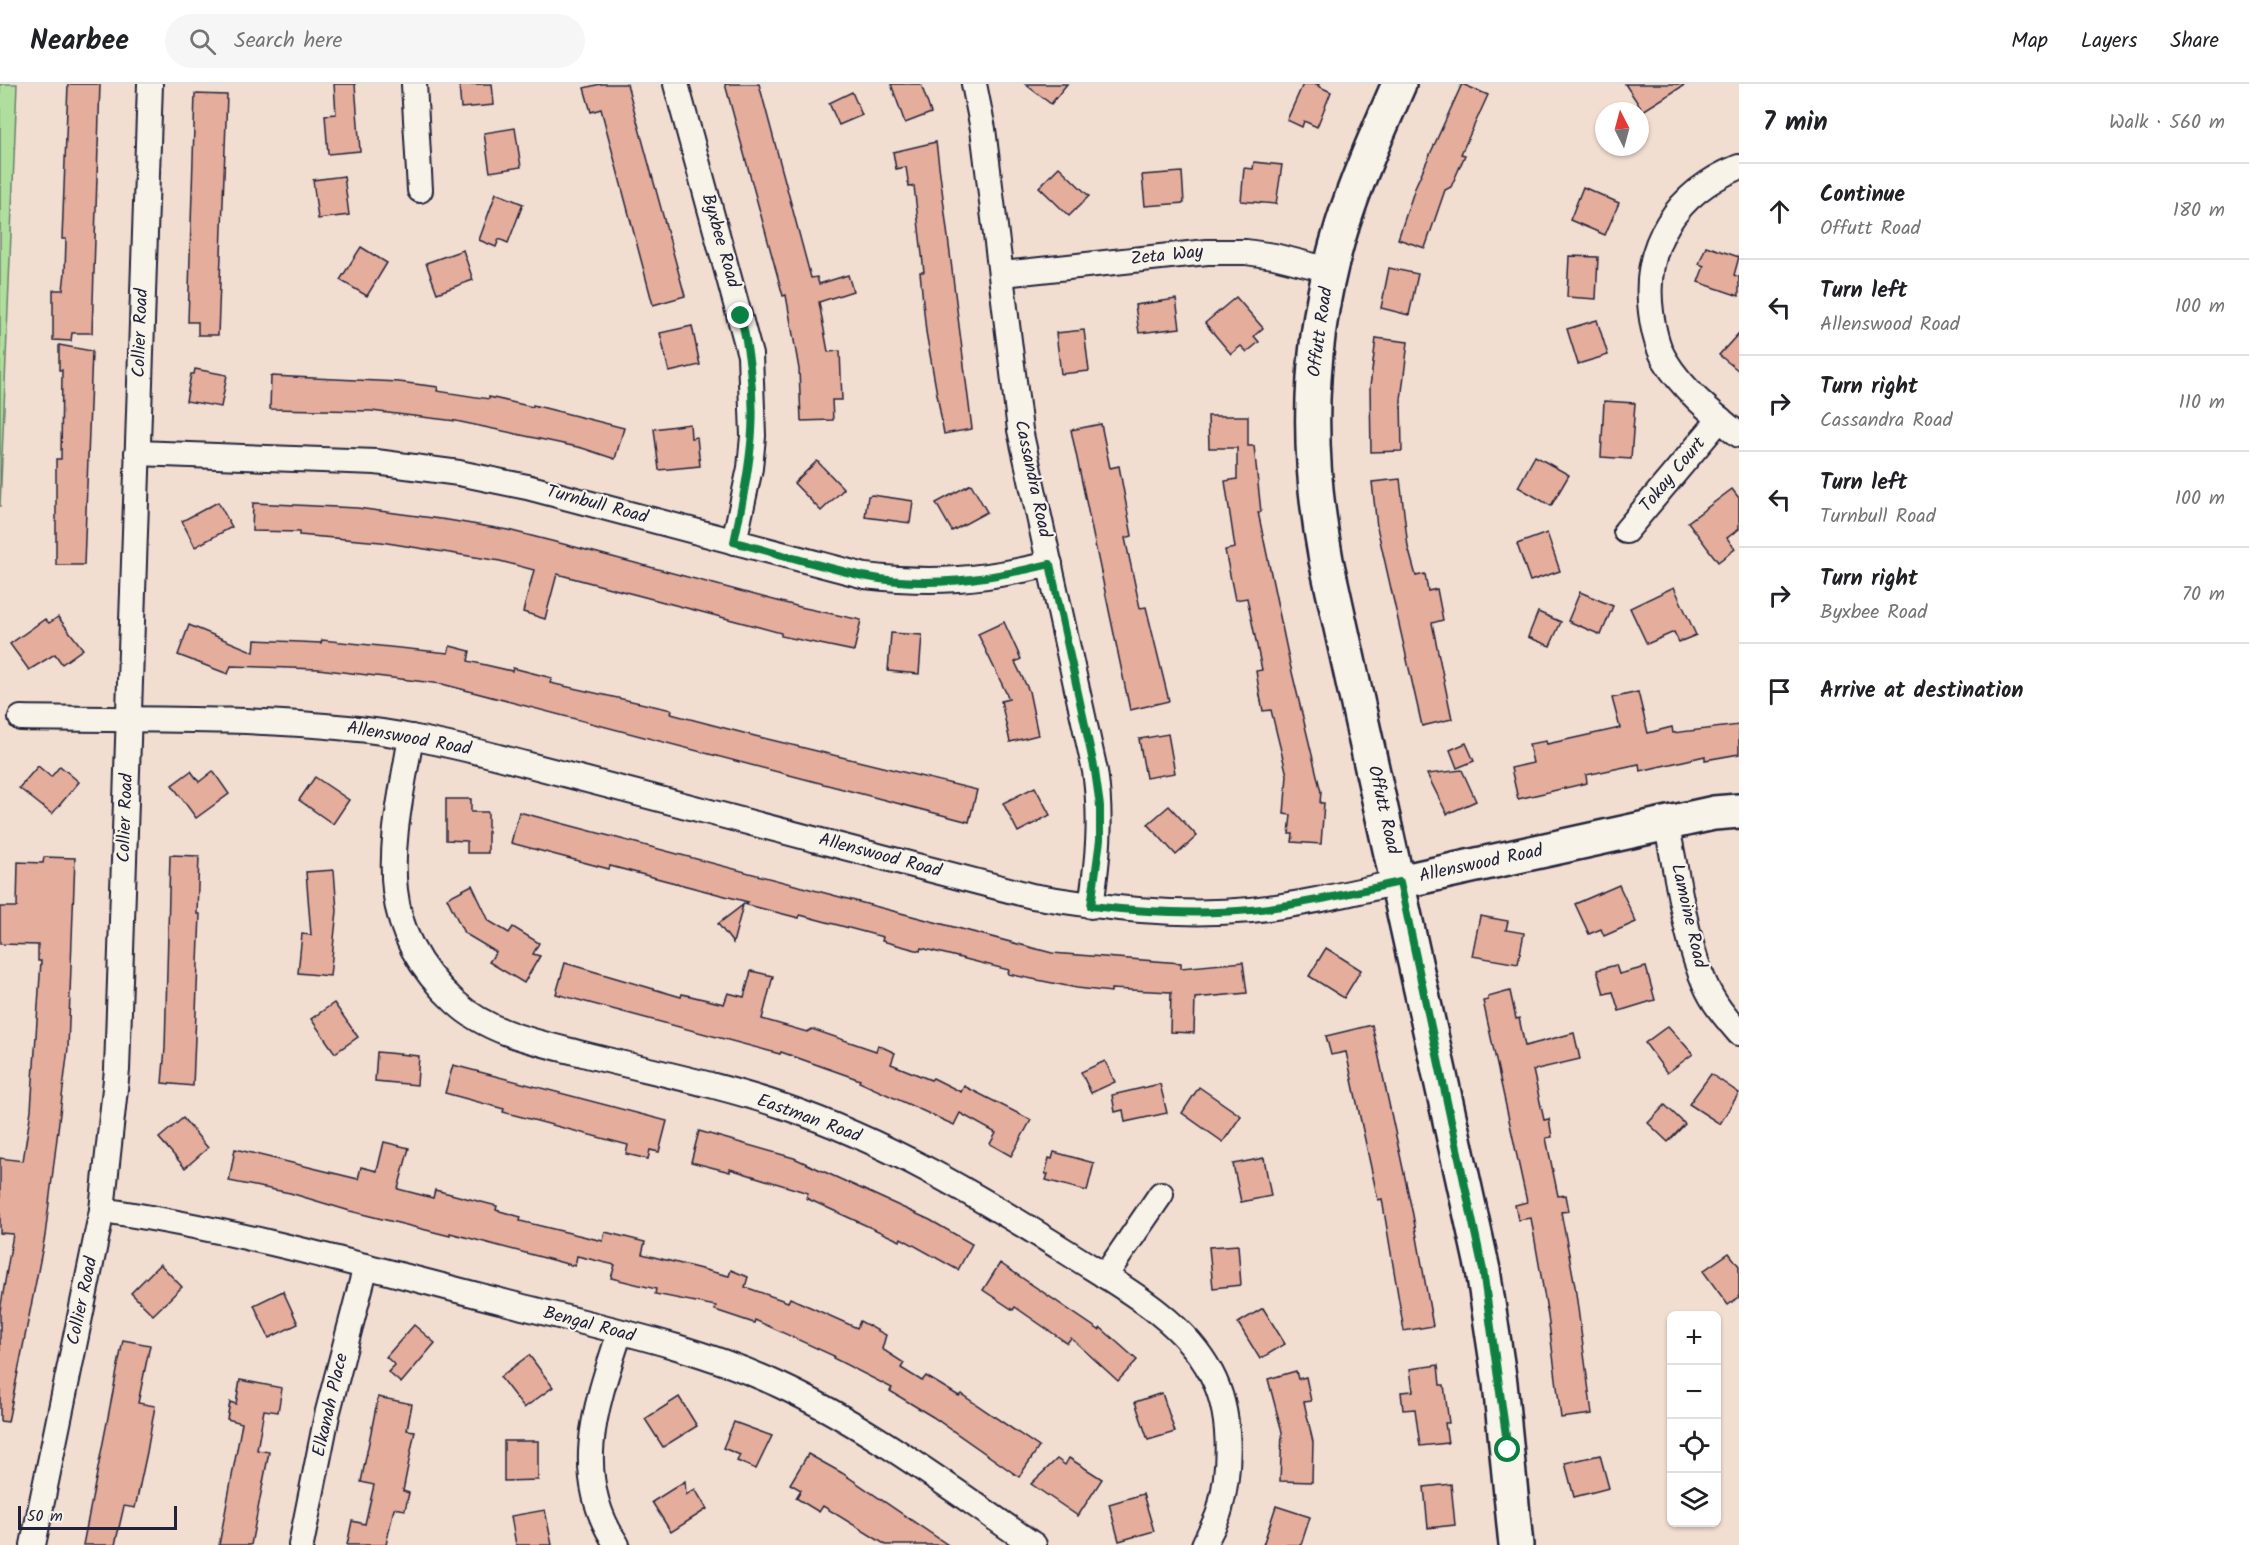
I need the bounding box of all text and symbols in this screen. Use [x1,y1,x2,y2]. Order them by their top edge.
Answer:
search box [165,14,585,68]
text: Nearbee [30,19,129,64]
text: Search here [234,24,342,59]
icon: search [186,25,219,58]
text: Map [2011,25,2048,58]
text: Layers [2081,25,2137,58]
text: Share [2170,25,2219,58]
north arrow [1595,102,1649,156]
text: 7 min [1763,102,1828,144]
text: Walk · 560 m [2109,107,2225,139]
text: Continue [1820,178,1905,213]
street label: Byxbee Road [693,191,748,292]
icon: ahead [1763,195,1796,228]
text: 180 m [2173,195,2225,227]
text: Offutt Road [1820,213,1921,245]
street label: Zeta Way [1129,238,1205,274]
text: Turn left [1820,274,1907,309]
street label: Offutt Road [1300,284,1342,379]
street label: Collier Road [125,287,157,378]
icon: left [1763,291,1796,324]
text: 100 m [2175,291,2225,323]
route end [727,302,753,328]
text: Allenswood Road [1820,309,1960,341]
text: Turn right [1820,370,1918,405]
icon: right [1763,387,1796,420]
text: 110 m [2179,387,2225,419]
text: Cassandra Road [1820,405,1953,437]
street label: Cassandra Road [1005,418,1059,541]
street label: Tokay Court [1633,430,1714,519]
text: Turn left [1820,466,1907,501]
street label: Turnbull Road [543,478,652,533]
icon: left [1763,483,1796,516]
text: 100 m [2175,483,2225,515]
text: Turnbull Road [1820,501,1936,533]
text: Turn right [1820,562,1918,597]
icon: right [1763,579,1796,612]
text: 70 m [2182,579,2225,611]
text: Byxbee Road [1820,597,1927,629]
text: Arrive at destination [1820,674,2023,709]
icon: arrive [1763,675,1796,708]
street label: Allenswood Road [345,714,474,764]
street label: Offutt Road [1359,763,1408,858]
street label: Collier Road [110,772,142,863]
street label: Allenswood Road [815,826,946,887]
street label: Allenswood Road [1416,837,1547,891]
street label: Lamoine Road [1662,861,1714,972]
street label: Eastman Road [753,1087,866,1152]
street label: Collier Road [60,1253,107,1348]
street label: Bengal Road [540,1299,639,1351]
map controls [1667,1311,1721,1527]
button: + [1667,1311,1721,1365]
street label: Elkanah Place [305,1350,357,1460]
button: − [1667,1365,1721,1419]
button: locate [1667,1419,1721,1473]
route start [1494,1436,1520,1462]
button: layers [1667,1473,1721,1527]
scale bar [18,1503,177,1530]
text: 50 m [27,1504,63,1529]

